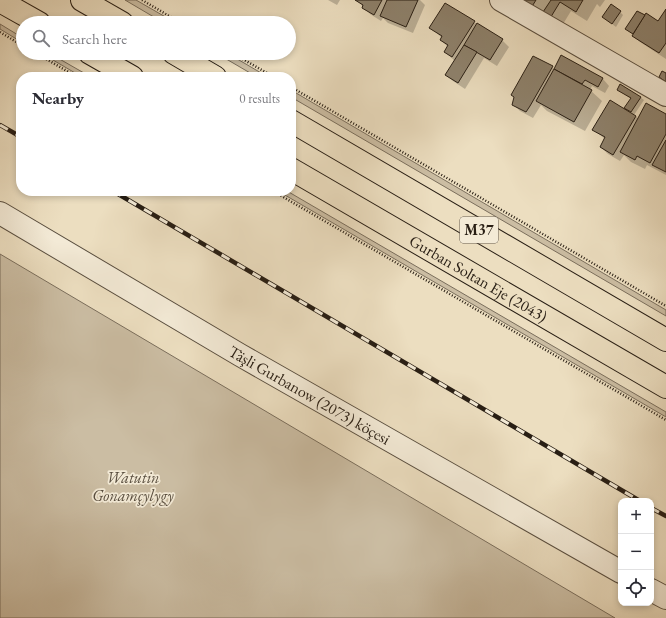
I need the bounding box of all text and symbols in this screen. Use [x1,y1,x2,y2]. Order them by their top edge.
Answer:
search box [16,16,296,60]
icon: search [30,27,52,49]
text: Search here [62,29,127,48]
text: Nearby [32,87,84,109]
text: 0 results [239,90,280,107]
road number: M37 [460,217,498,243]
street label: Gurban Soltan Eje (2043) [405,230,551,327]
street label: Täşli Gurbanow (2073) köçesi [225,341,394,449]
park label: Watutin Gonamçylygy [92,467,174,506]
map controls [618,498,654,606]
button: + [618,498,654,534]
button: − [618,534,654,570]
button: locate [618,570,654,606]

